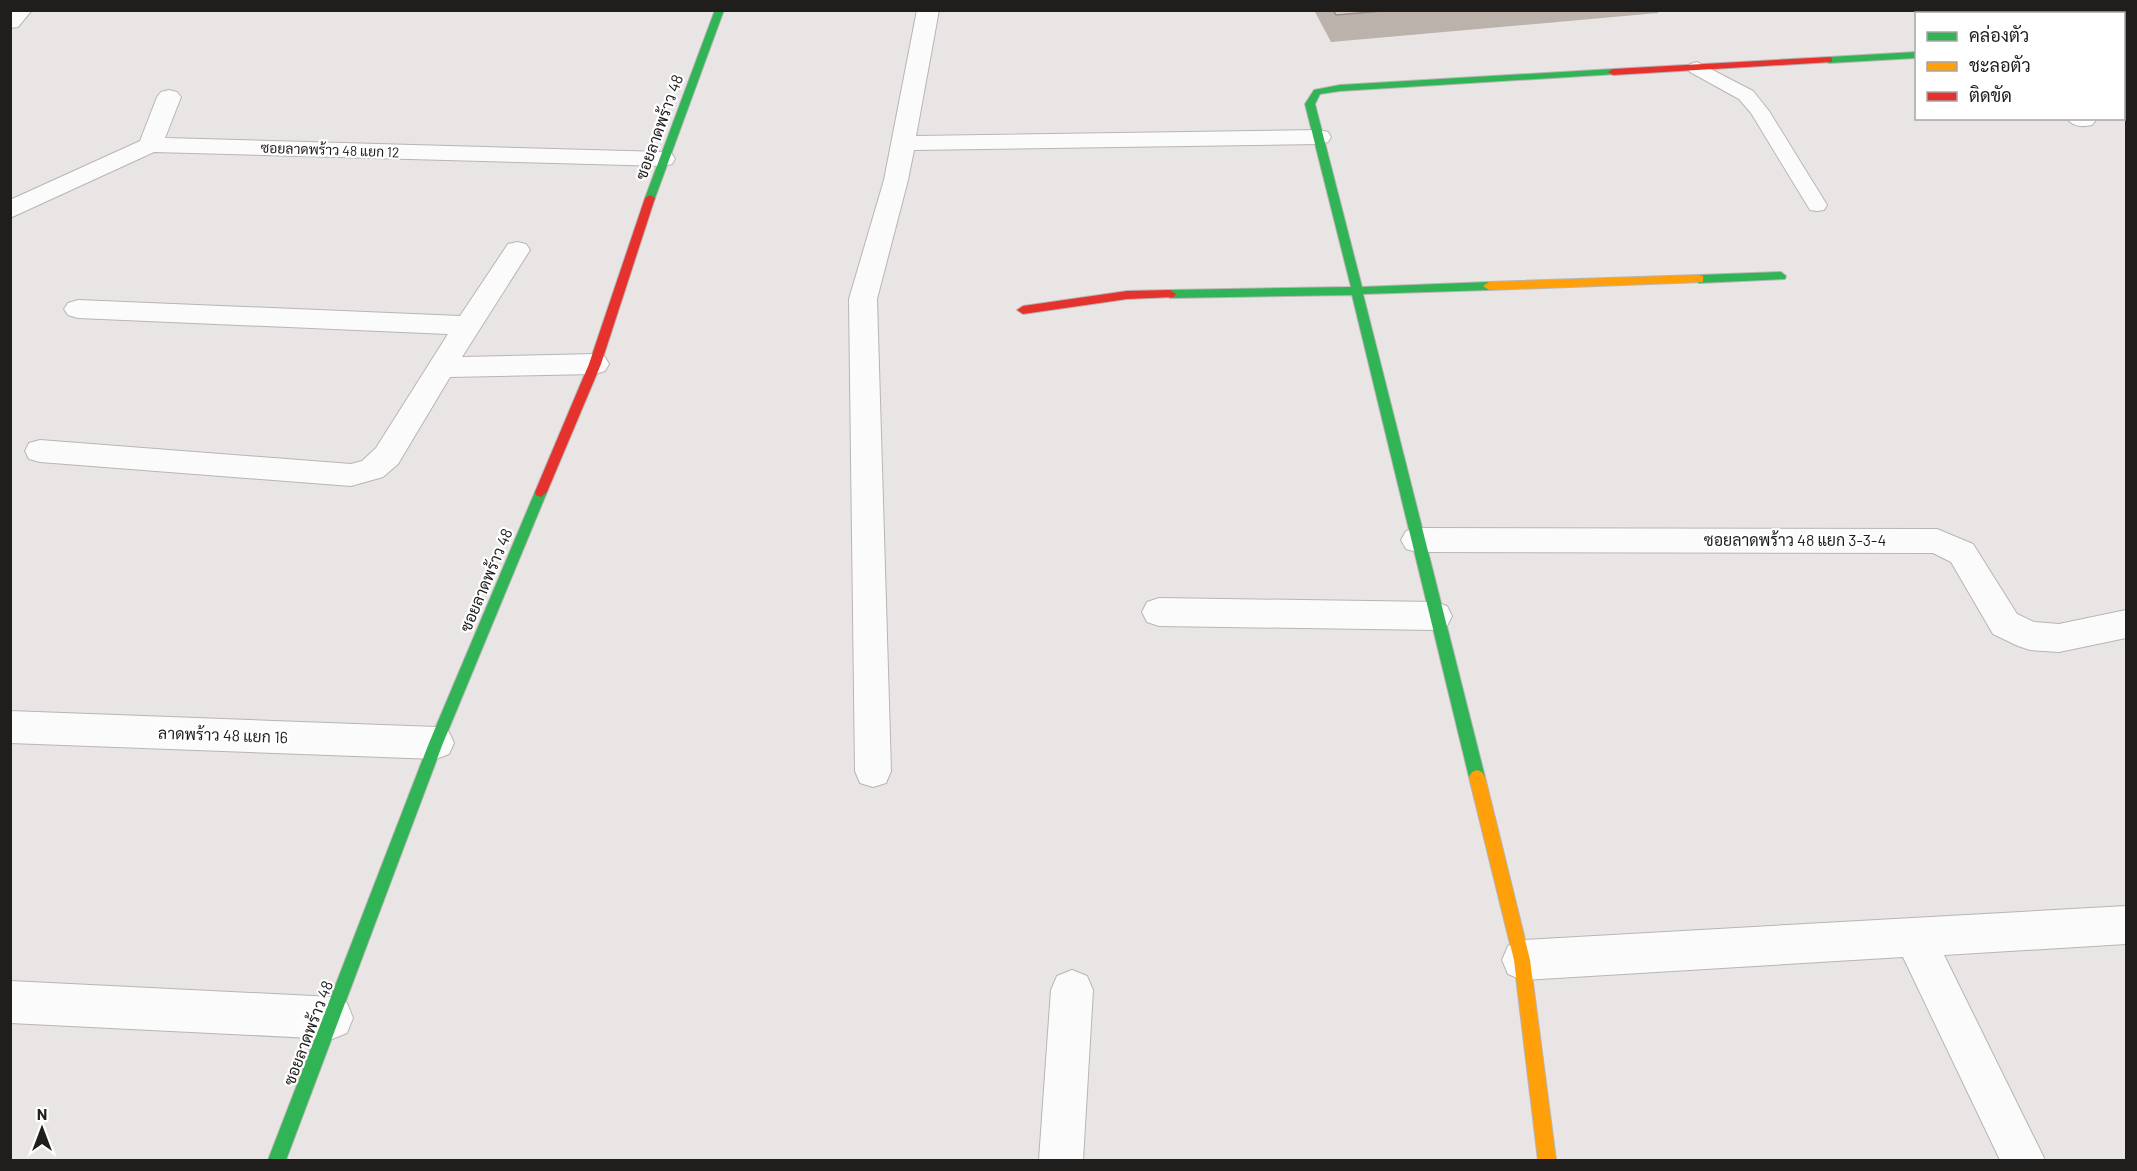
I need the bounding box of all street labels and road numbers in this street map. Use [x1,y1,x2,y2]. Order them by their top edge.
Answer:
street label: ซอยลาดพร้าว 48 [631,72,686,182]
street label: ซอยลาดพร้าว 48 แยก 12 [260,139,400,160]
street label: ซอยลาดพร้าว 48 [455,525,516,634]
street label: ซอยลาดพร้าว 48 แยก 3-3-4 [1704,530,1886,549]
street label: ลาดพร้าว 48 แยก 16 [158,723,288,746]
street label: ซอยลาดพร้าว 48 [279,978,336,1088]

